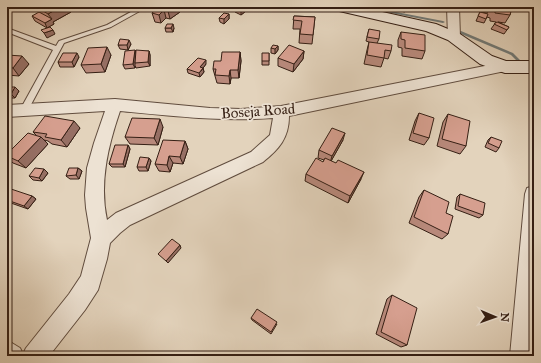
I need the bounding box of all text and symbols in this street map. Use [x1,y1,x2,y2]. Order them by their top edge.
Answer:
street label: Boseja Road [220,99,296,123]
north arrow [475,297,515,337]
text: N [498,312,511,323]

